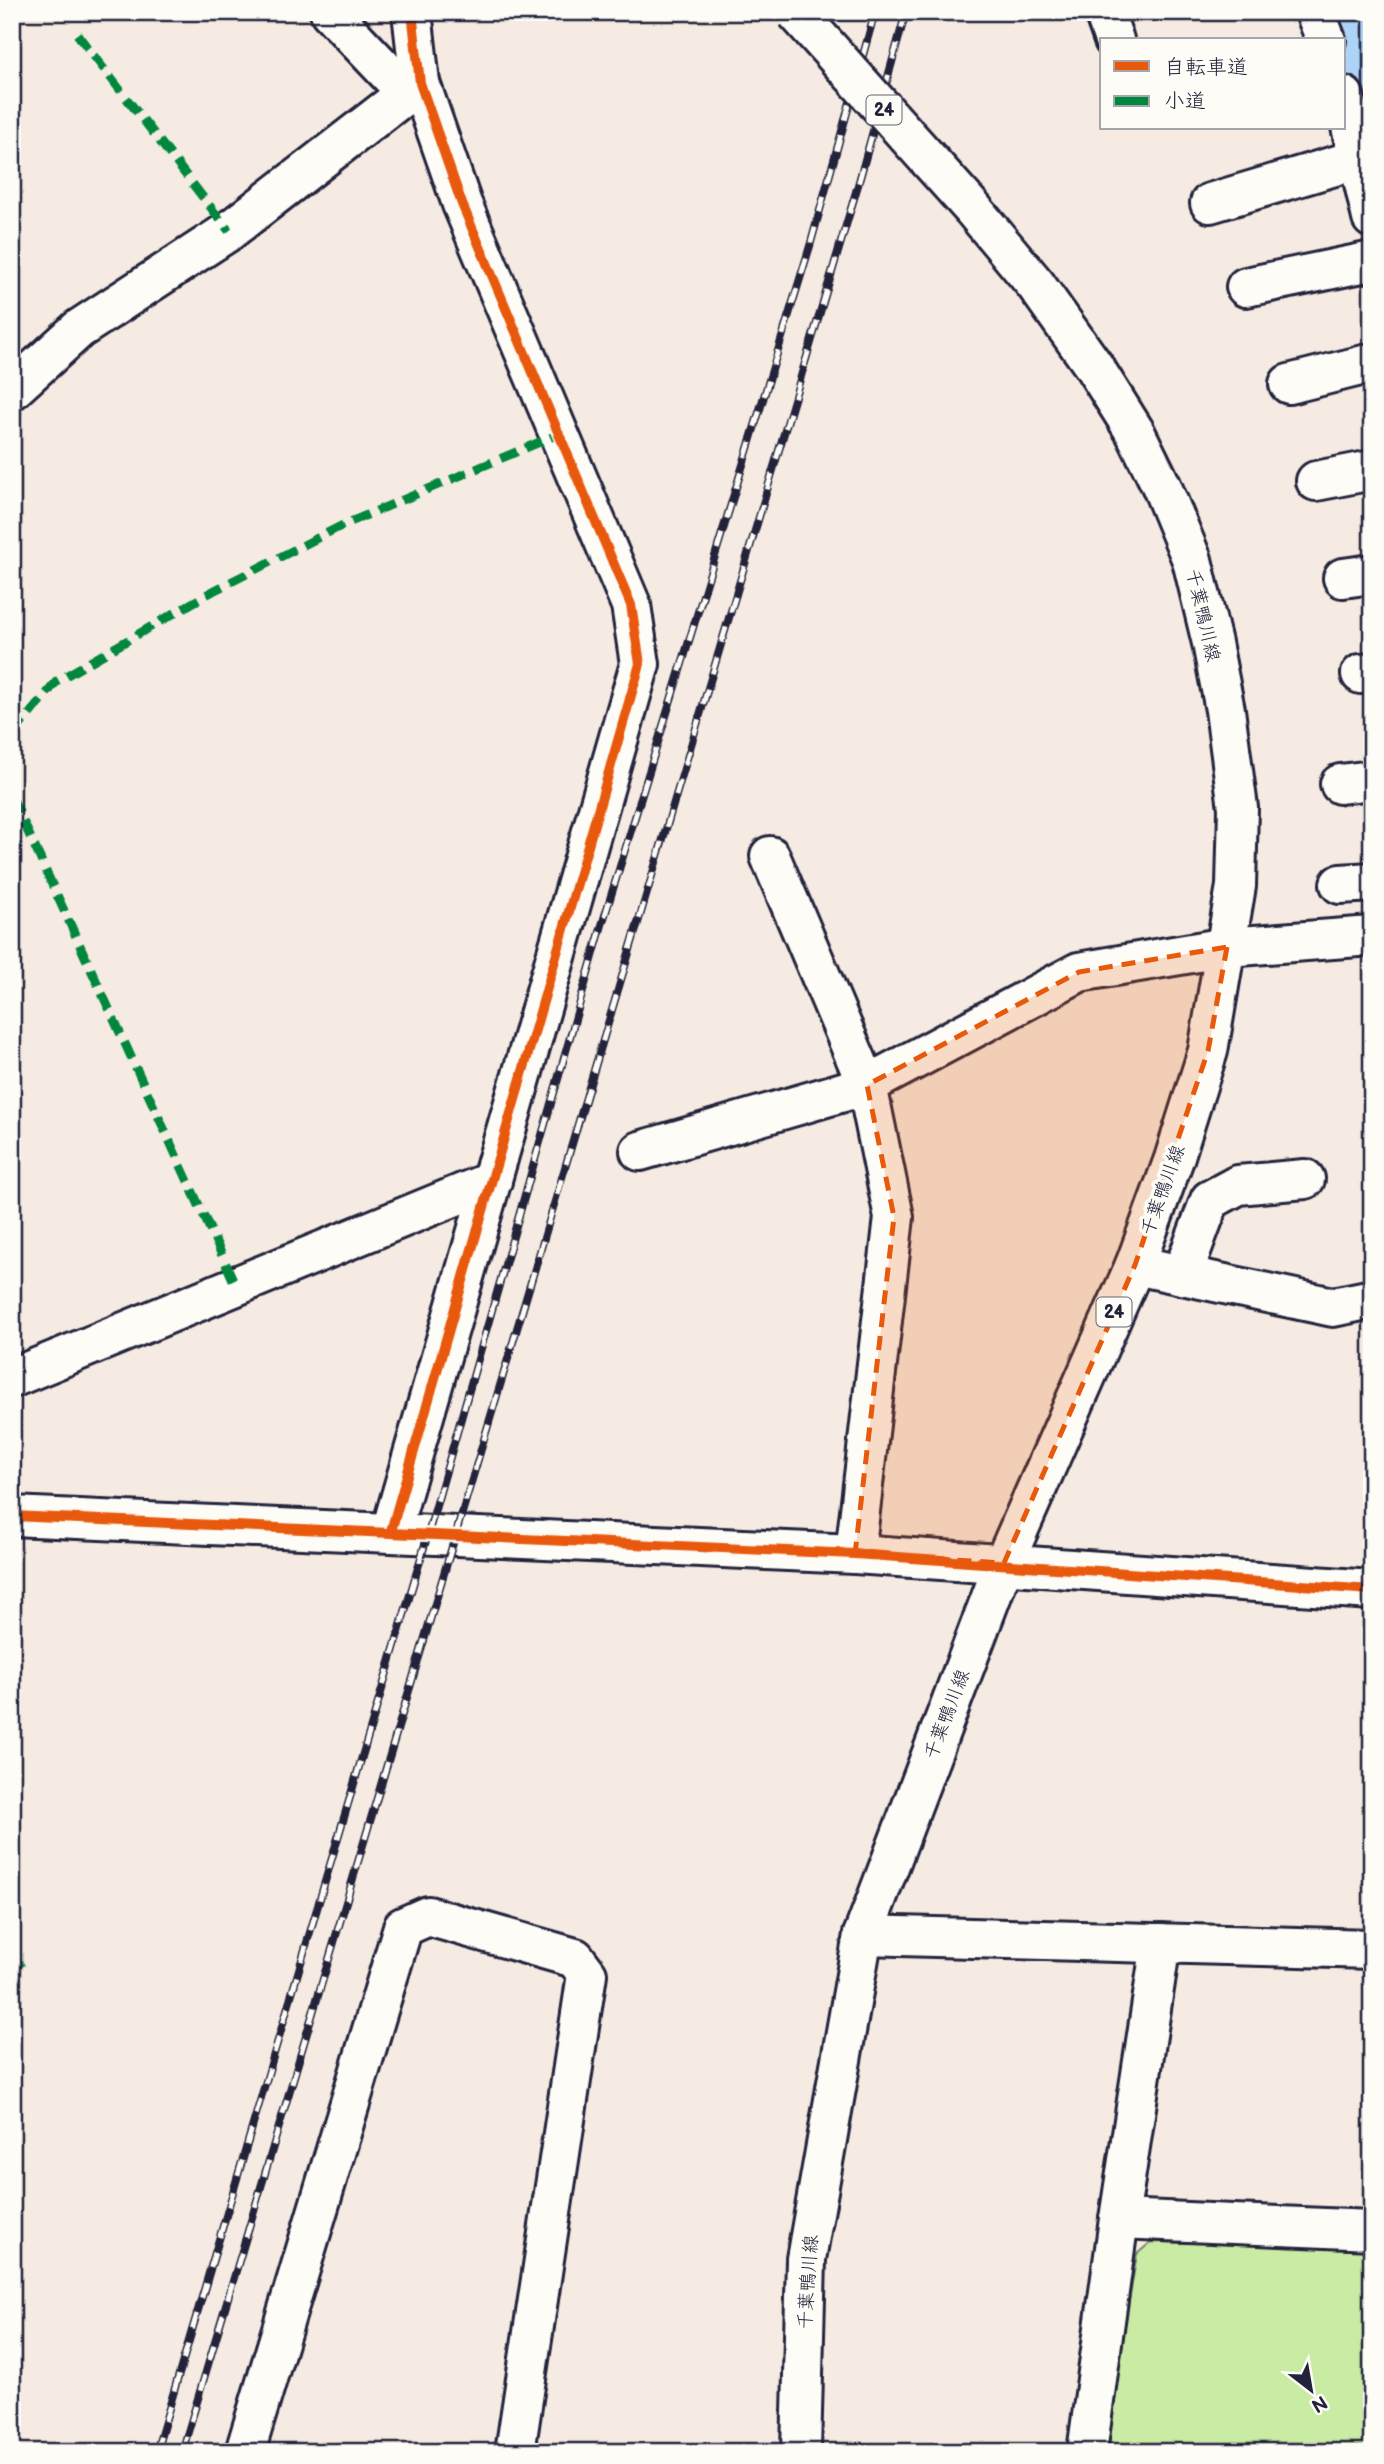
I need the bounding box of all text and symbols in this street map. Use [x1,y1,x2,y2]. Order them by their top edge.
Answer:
legend [1100,38,1346,130]
text: 自転車道 [1164,55,1248,80]
text: 小道 [1164,89,1206,114]
road number: 24 [866,96,902,124]
street label: 千葉鴨川線 [1181,566,1224,664]
street label: 千葉鴨川線 [1136,1142,1190,1239]
road number: 24 [1096,1297,1132,1326]
street label: 千葉鴨川線 [920,1666,975,1763]
street label: 千葉鴨川線 [794,2234,823,2330]
north arrow [1276,2356,1346,2426]
text: N [1307,2390,1331,2417]

